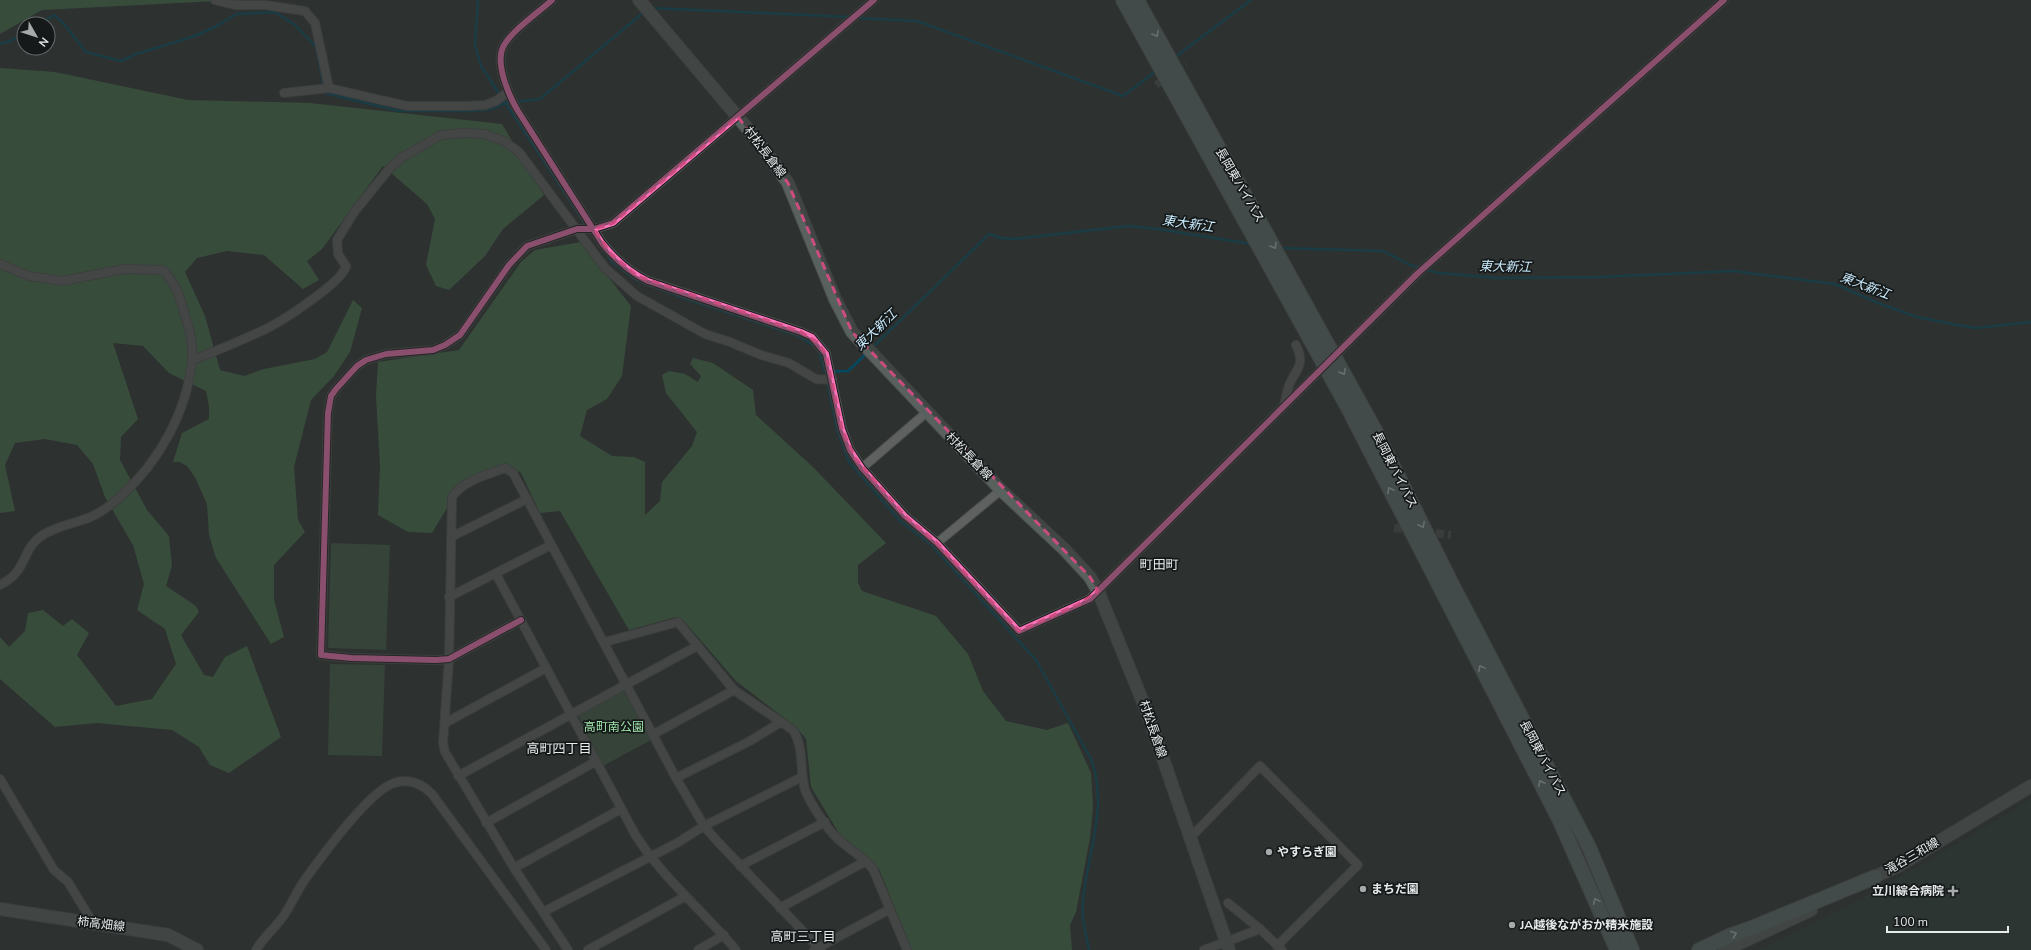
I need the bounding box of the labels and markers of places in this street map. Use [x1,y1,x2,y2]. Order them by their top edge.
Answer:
place label: やすらぎ園 [1277,844,1337,860]
marker: やすらぎ園 [1264,847,1274,857]
place label: まちだ園 [1371,881,1419,897]
place label: 立川綜合病院 [1872,883,1944,899]
marker: まちだ園 [1358,884,1368,894]
marker: 立川綜合病院 [1947,885,1959,897]
place label: JA越後ながおか精米施設 [1519,917,1653,933]
marker: JA越後ながおか精米施設 [1507,920,1517,930]

